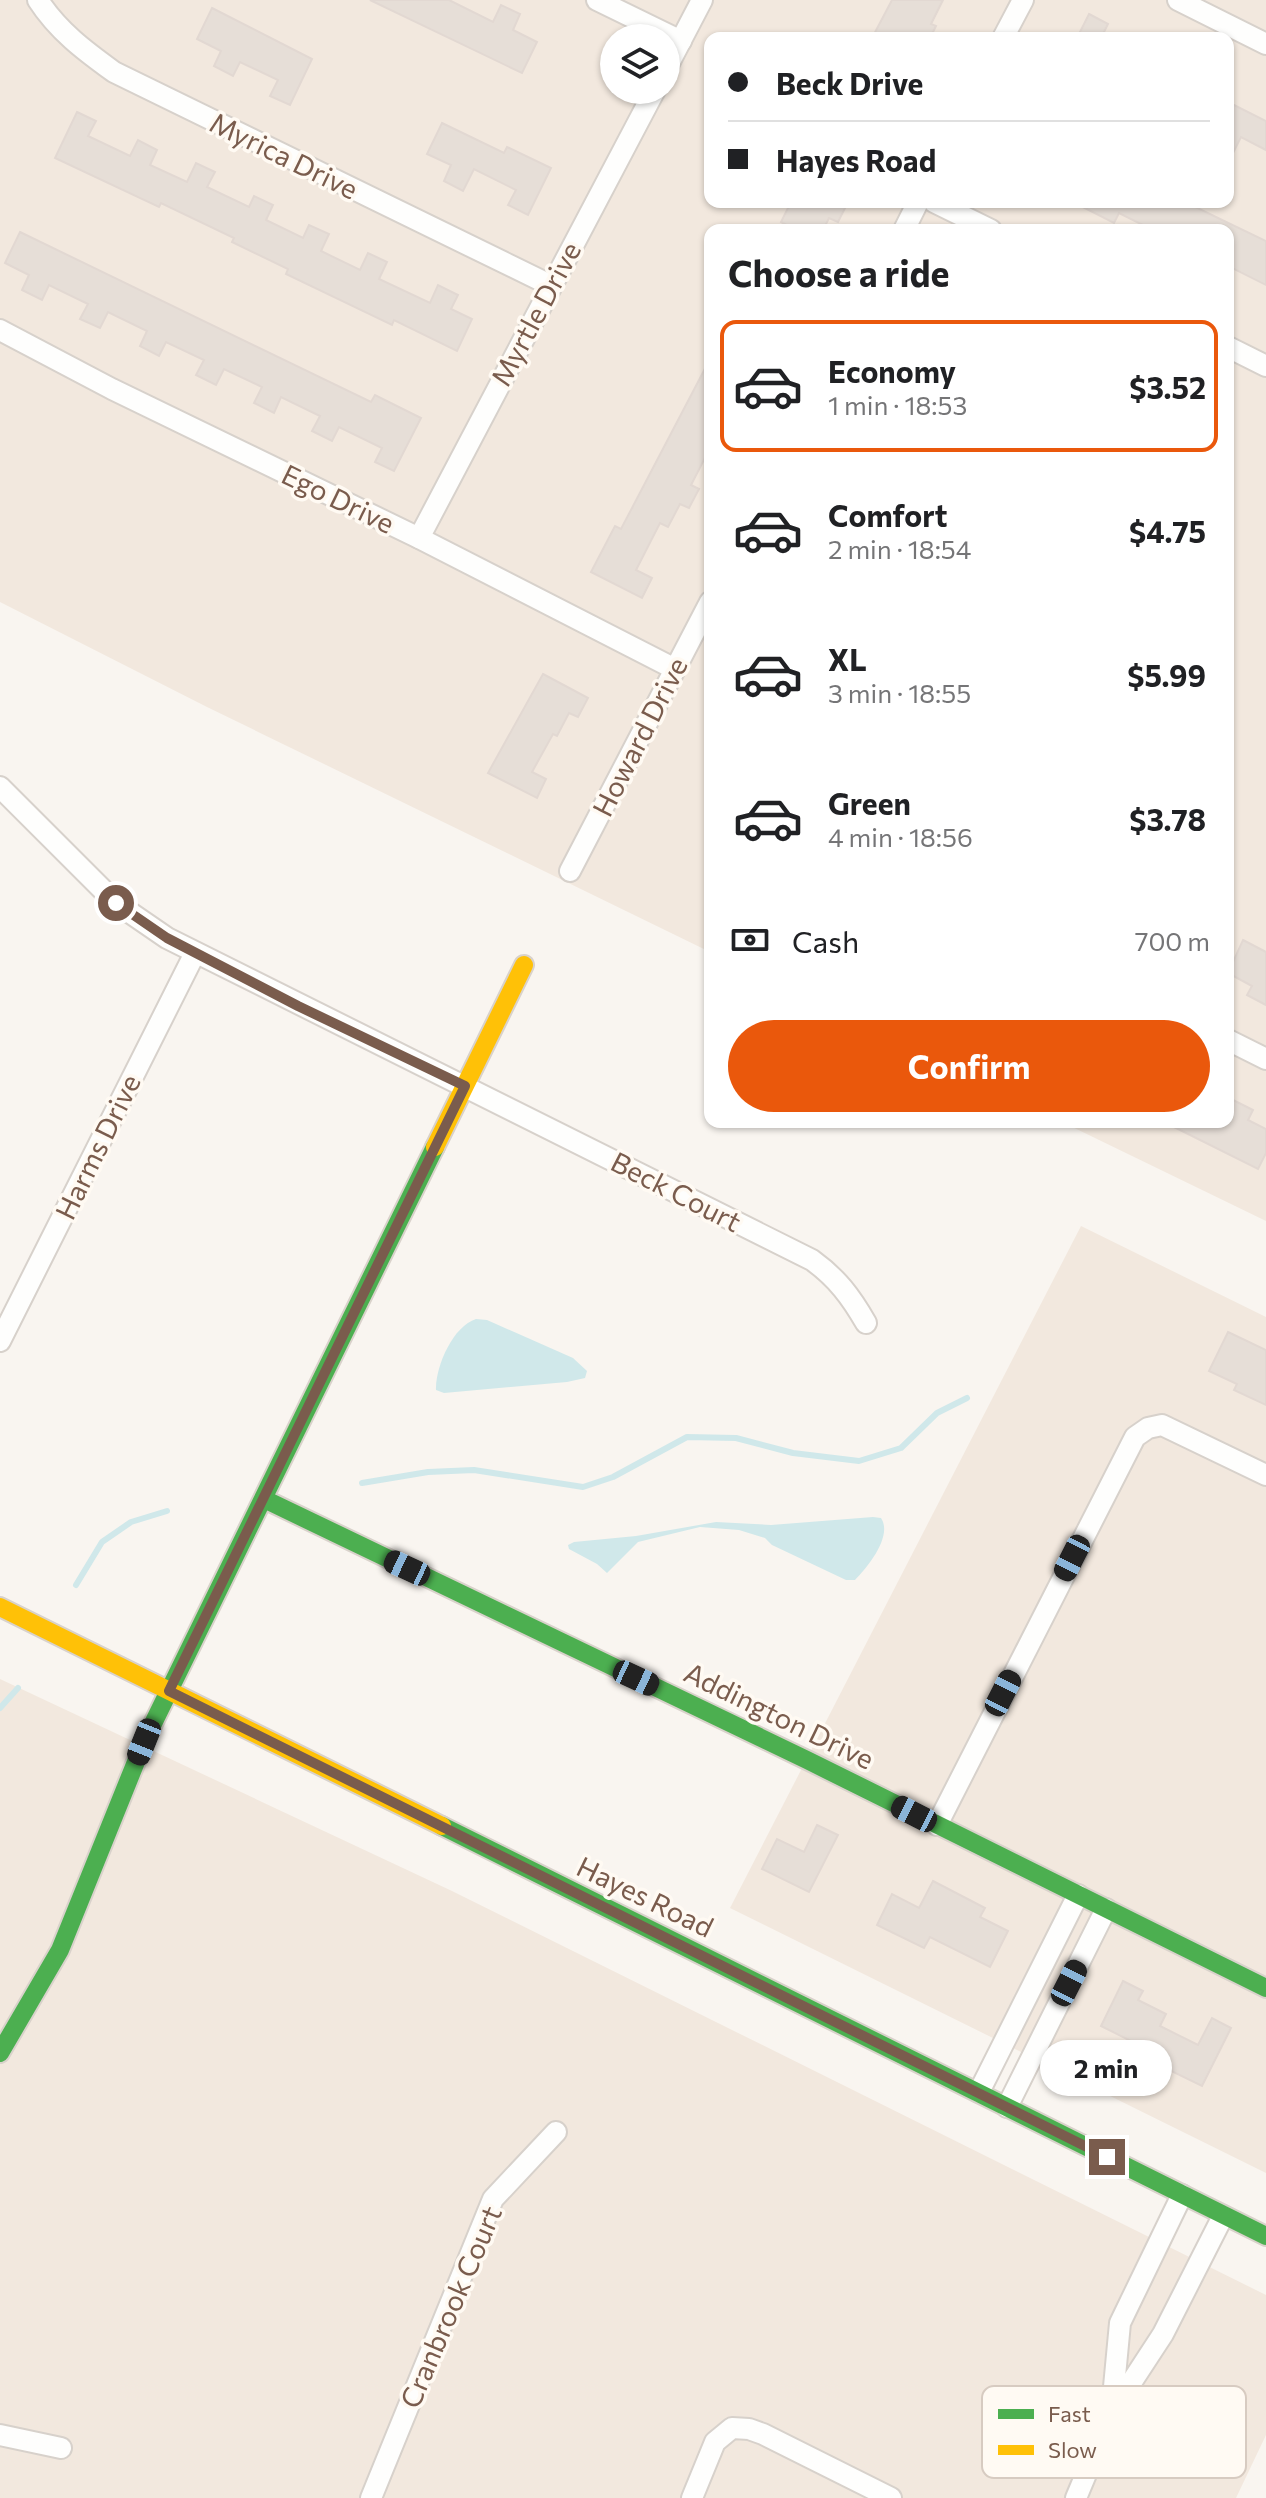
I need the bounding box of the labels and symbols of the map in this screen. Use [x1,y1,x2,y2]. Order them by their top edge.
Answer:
street label: Myrica Drive [205,105,364,206]
street label: Myrtle Drive [483,236,587,391]
street label: Ego Drive [276,456,400,540]
street label: Howard Drive [584,651,694,822]
route start [98,885,134,921]
street label: Harms Drive [47,1069,147,1225]
street label: Beck Court [606,1144,747,1238]
car [1050,1531,1094,1585]
car [380,1547,434,1589]
street label: Addington Drive [679,1655,880,1776]
car [609,1657,663,1699]
car [981,1666,1025,1720]
car [124,1715,164,1769]
car [887,1792,941,1836]
street label: Hayes Road [572,1848,719,1944]
car [1047,1956,1091,2010]
callout: 2 min [1041,2041,1173,2097]
route end [1089,2139,1125,2175]
street label: Cranbrook Court [392,2200,508,2413]
legend [982,2386,1246,2478]
text: Fast [1048,2400,1091,2427]
text: Slow [1048,2436,1097,2463]

